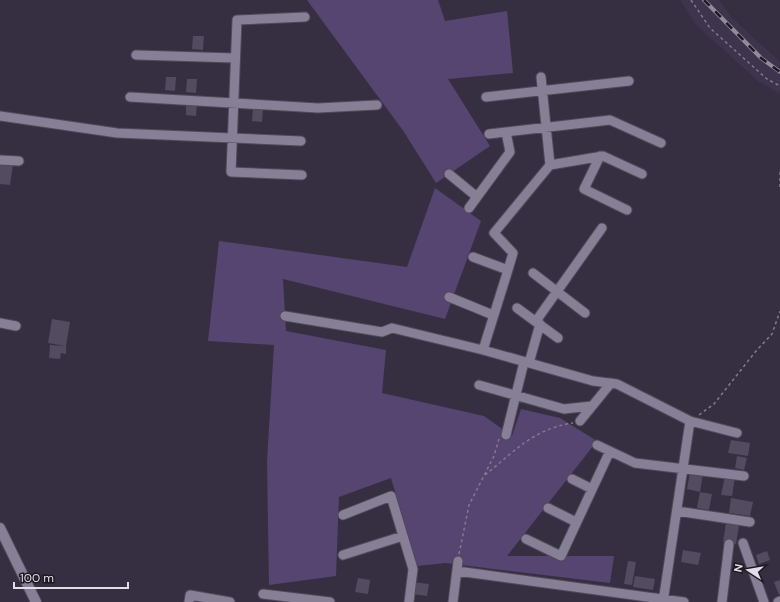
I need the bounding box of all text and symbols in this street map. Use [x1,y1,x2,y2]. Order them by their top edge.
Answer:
north arrow [728,550,768,590]
text: N [731,563,746,573]
scale bar [14,564,128,590]
text: 100 m [20,570,54,586]

